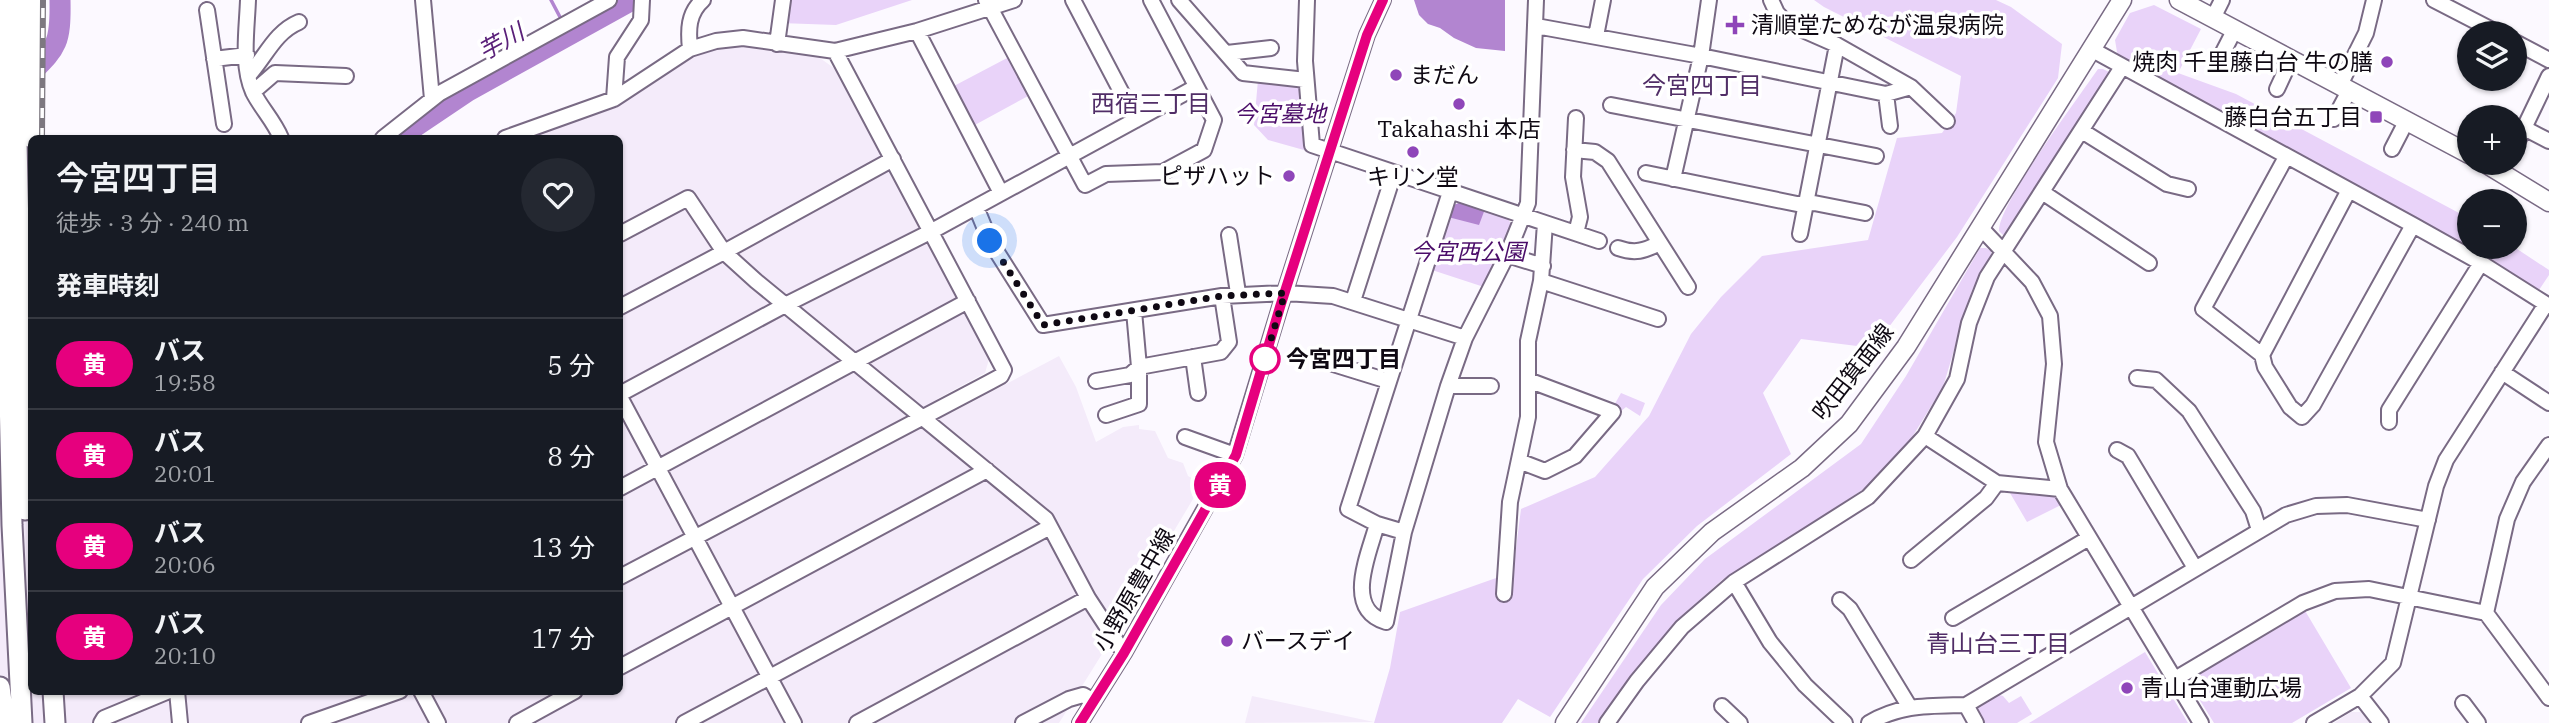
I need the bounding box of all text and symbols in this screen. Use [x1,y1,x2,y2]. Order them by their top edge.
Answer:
place label: 清順堂ためなが温泉病院 [1751,9,2004,39]
water label: 芋川 [472,14,532,67]
marker: 清順堂ためなが温泉病院 [1725,15,1745,35]
map controls [2457,21,2527,259]
button: layers [2457,21,2527,91]
place label: 焼肉 千里藤白台 牛の膳 [2132,46,2373,76]
marker: 焼肉 千里藤白台 牛の膳 [2379,54,2395,70]
place label: まだん [1410,59,1479,89]
marker: まだん [1388,67,1404,83]
district label: 今宮四丁目 [1642,69,1762,101]
district label: 西宿三丁目 [1091,87,1211,119]
marker: Takahashi 本店 [1451,96,1467,112]
park label: 今宮墓地 [1234,98,1328,128]
place label: 藤白台五丁目 [2224,101,2362,131]
button: + [2457,105,2527,175]
marker: 藤白台五丁目 [2368,109,2384,125]
place label: Takahashi 本店 [1377,113,1541,143]
marker: キリン堂 [1405,144,1421,160]
text: 今宮四丁目 [56,156,221,199]
button: heart [521,158,595,232]
place label: ピザハット [1160,160,1275,190]
place label: キリン堂 [1367,161,1459,191]
marker: ピザハット [1281,168,1297,184]
button: − [2457,189,2527,259]
text: 徒歩 · 3 分 · 240 m [56,207,249,237]
your location [972,223,1007,258]
park label: 今宮西公園 [1411,236,1529,266]
text: 発車時刻 [56,268,160,302]
street label: 吹田箕面線 [1805,317,1899,426]
text: バス [154,333,206,367]
place label: 今宮四丁目 [1286,343,1401,373]
marker: 今宮四丁目 [1250,344,1280,374]
text: 黄 [83,348,107,380]
text: 5 分 [547,348,595,382]
text: 19:58 [154,367,216,397]
text: バス [154,424,206,458]
text: 黄 [83,439,107,471]
text: 8 分 [547,439,595,473]
text: 20:01 [154,458,216,488]
line badge: 黄 [1197,462,1243,508]
text: 黄 [1208,469,1232,501]
text: バス [154,515,206,549]
street label: 小野原豊中線 [1086,522,1181,657]
text: 黄 [83,530,107,562]
text: 13 分 [532,530,595,564]
text: 20:06 [154,549,216,579]
text: バス [154,606,206,640]
text: 黄 [83,621,107,653]
text: 17 分 [532,621,595,655]
place label: バースデイ [1241,625,1355,655]
district label: 青山台三丁目 [1926,627,2070,659]
marker: バースデイ [1219,633,1235,649]
text: 20:10 [154,640,216,670]
place label: 青山台運動広場 [2141,672,2302,702]
marker: 青山台運動広場 [2119,680,2135,696]

